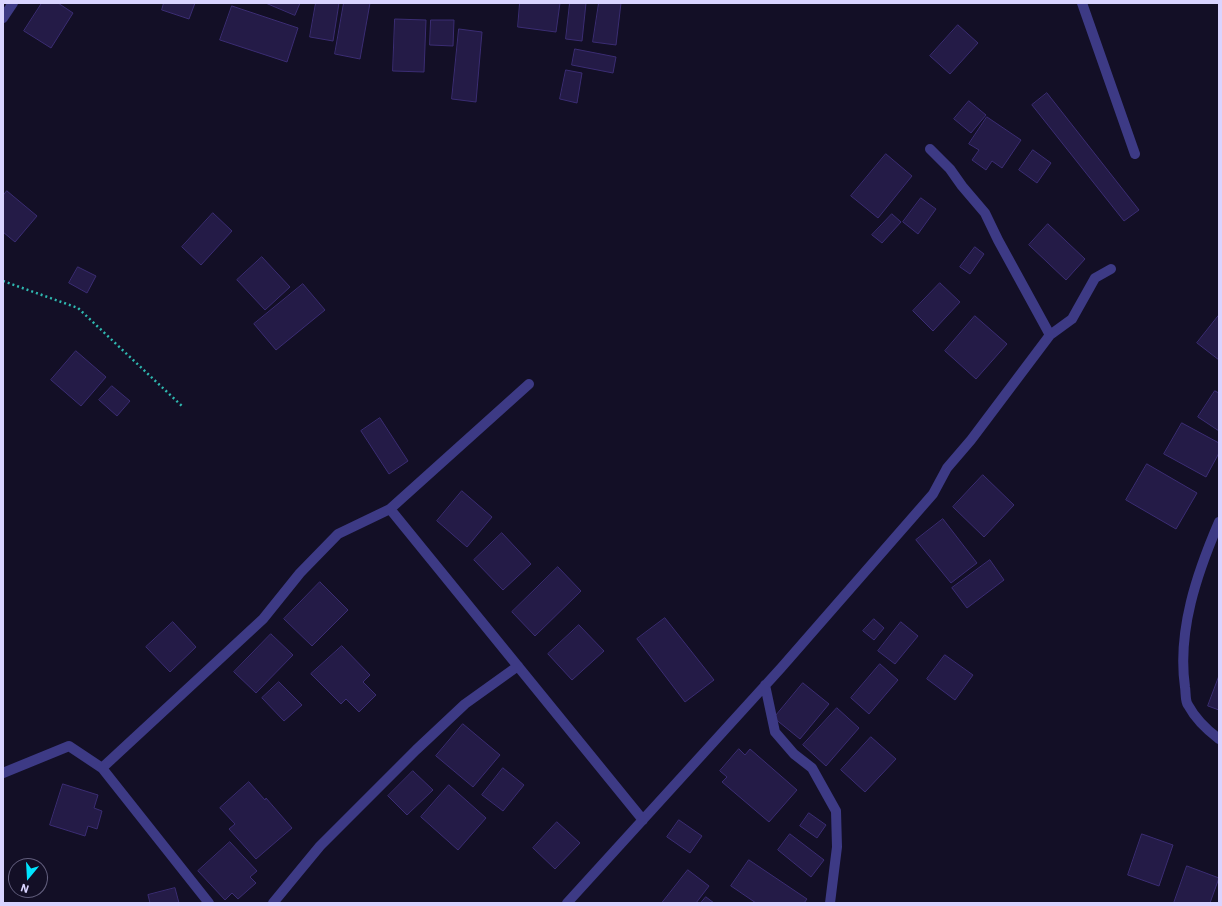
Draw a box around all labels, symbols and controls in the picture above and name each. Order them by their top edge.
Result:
north arrow [8,858,48,898]
text: N [19,881,31,896]

